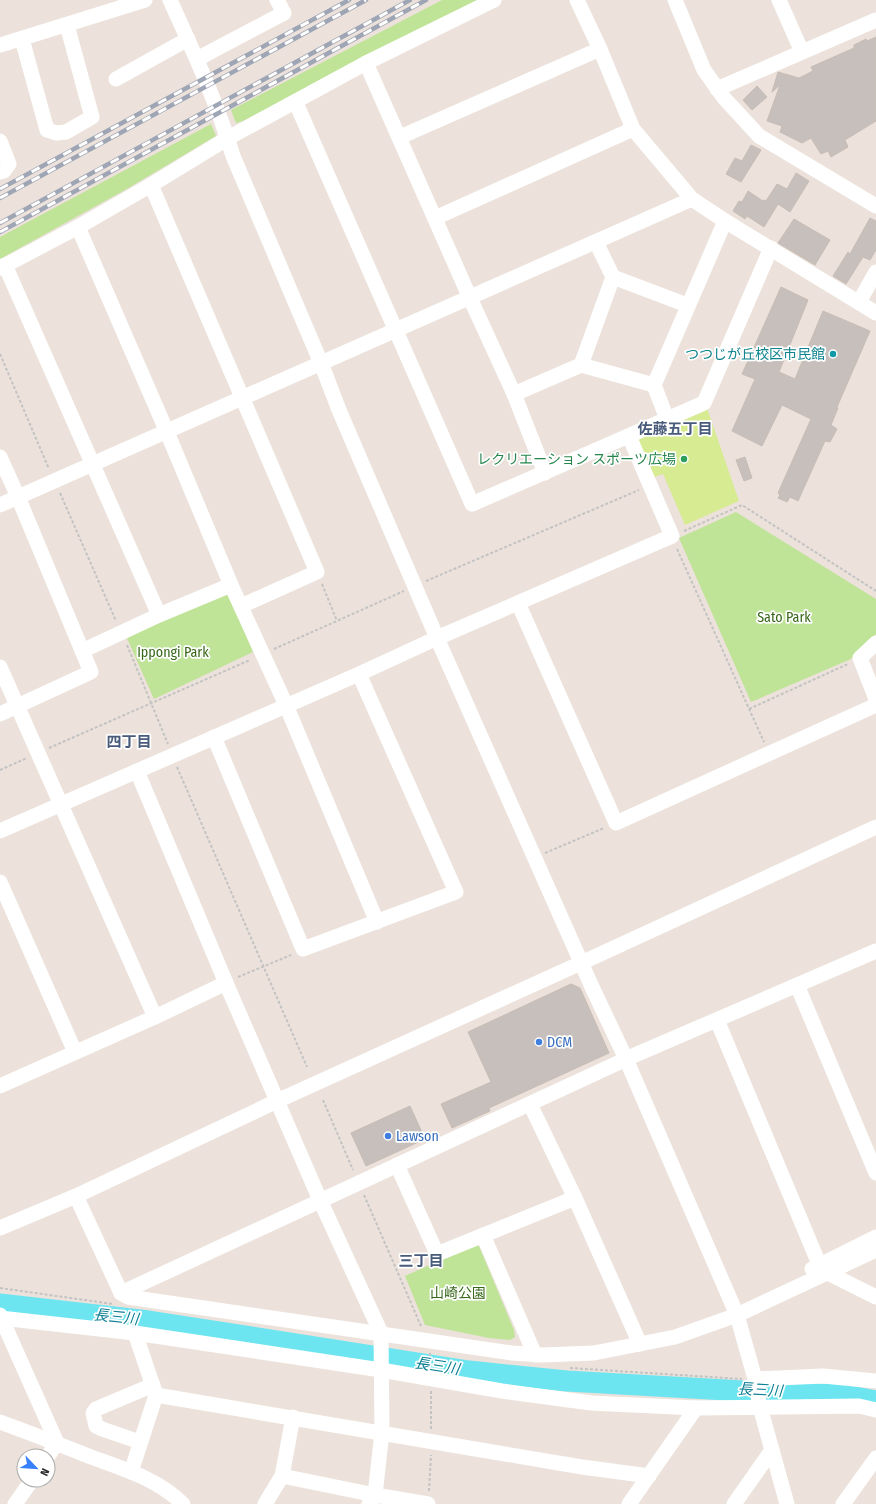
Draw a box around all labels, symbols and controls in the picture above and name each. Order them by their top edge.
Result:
place label: つつじが丘校区市民館 [685,346,825,363]
marker: つつじが丘校区市民館 [828,349,838,359]
district label: 佐藤五丁目 [637,420,713,438]
place label: レクリエーション スポーツ広場 [477,451,676,468]
marker: レクリエーション スポーツ広場 [679,454,689,464]
park label: Sato Park [757,609,811,626]
park label: Ippongi Park [137,644,209,661]
district label: 四丁目 [106,733,152,751]
place label: DCM [547,1034,572,1051]
marker: DCM [534,1037,544,1047]
place label: Lawson [396,1128,439,1145]
marker: Lawson [383,1131,393,1141]
district label: 三丁目 [398,1252,444,1270]
park label: 山崎公園 [430,1285,486,1302]
water label: 長三川 [93,1306,141,1329]
water label: 長三川 [413,1354,463,1379]
water label: 長三川 [737,1380,785,1400]
north arrow [16,1448,56,1488]
text: N [37,1466,52,1478]

